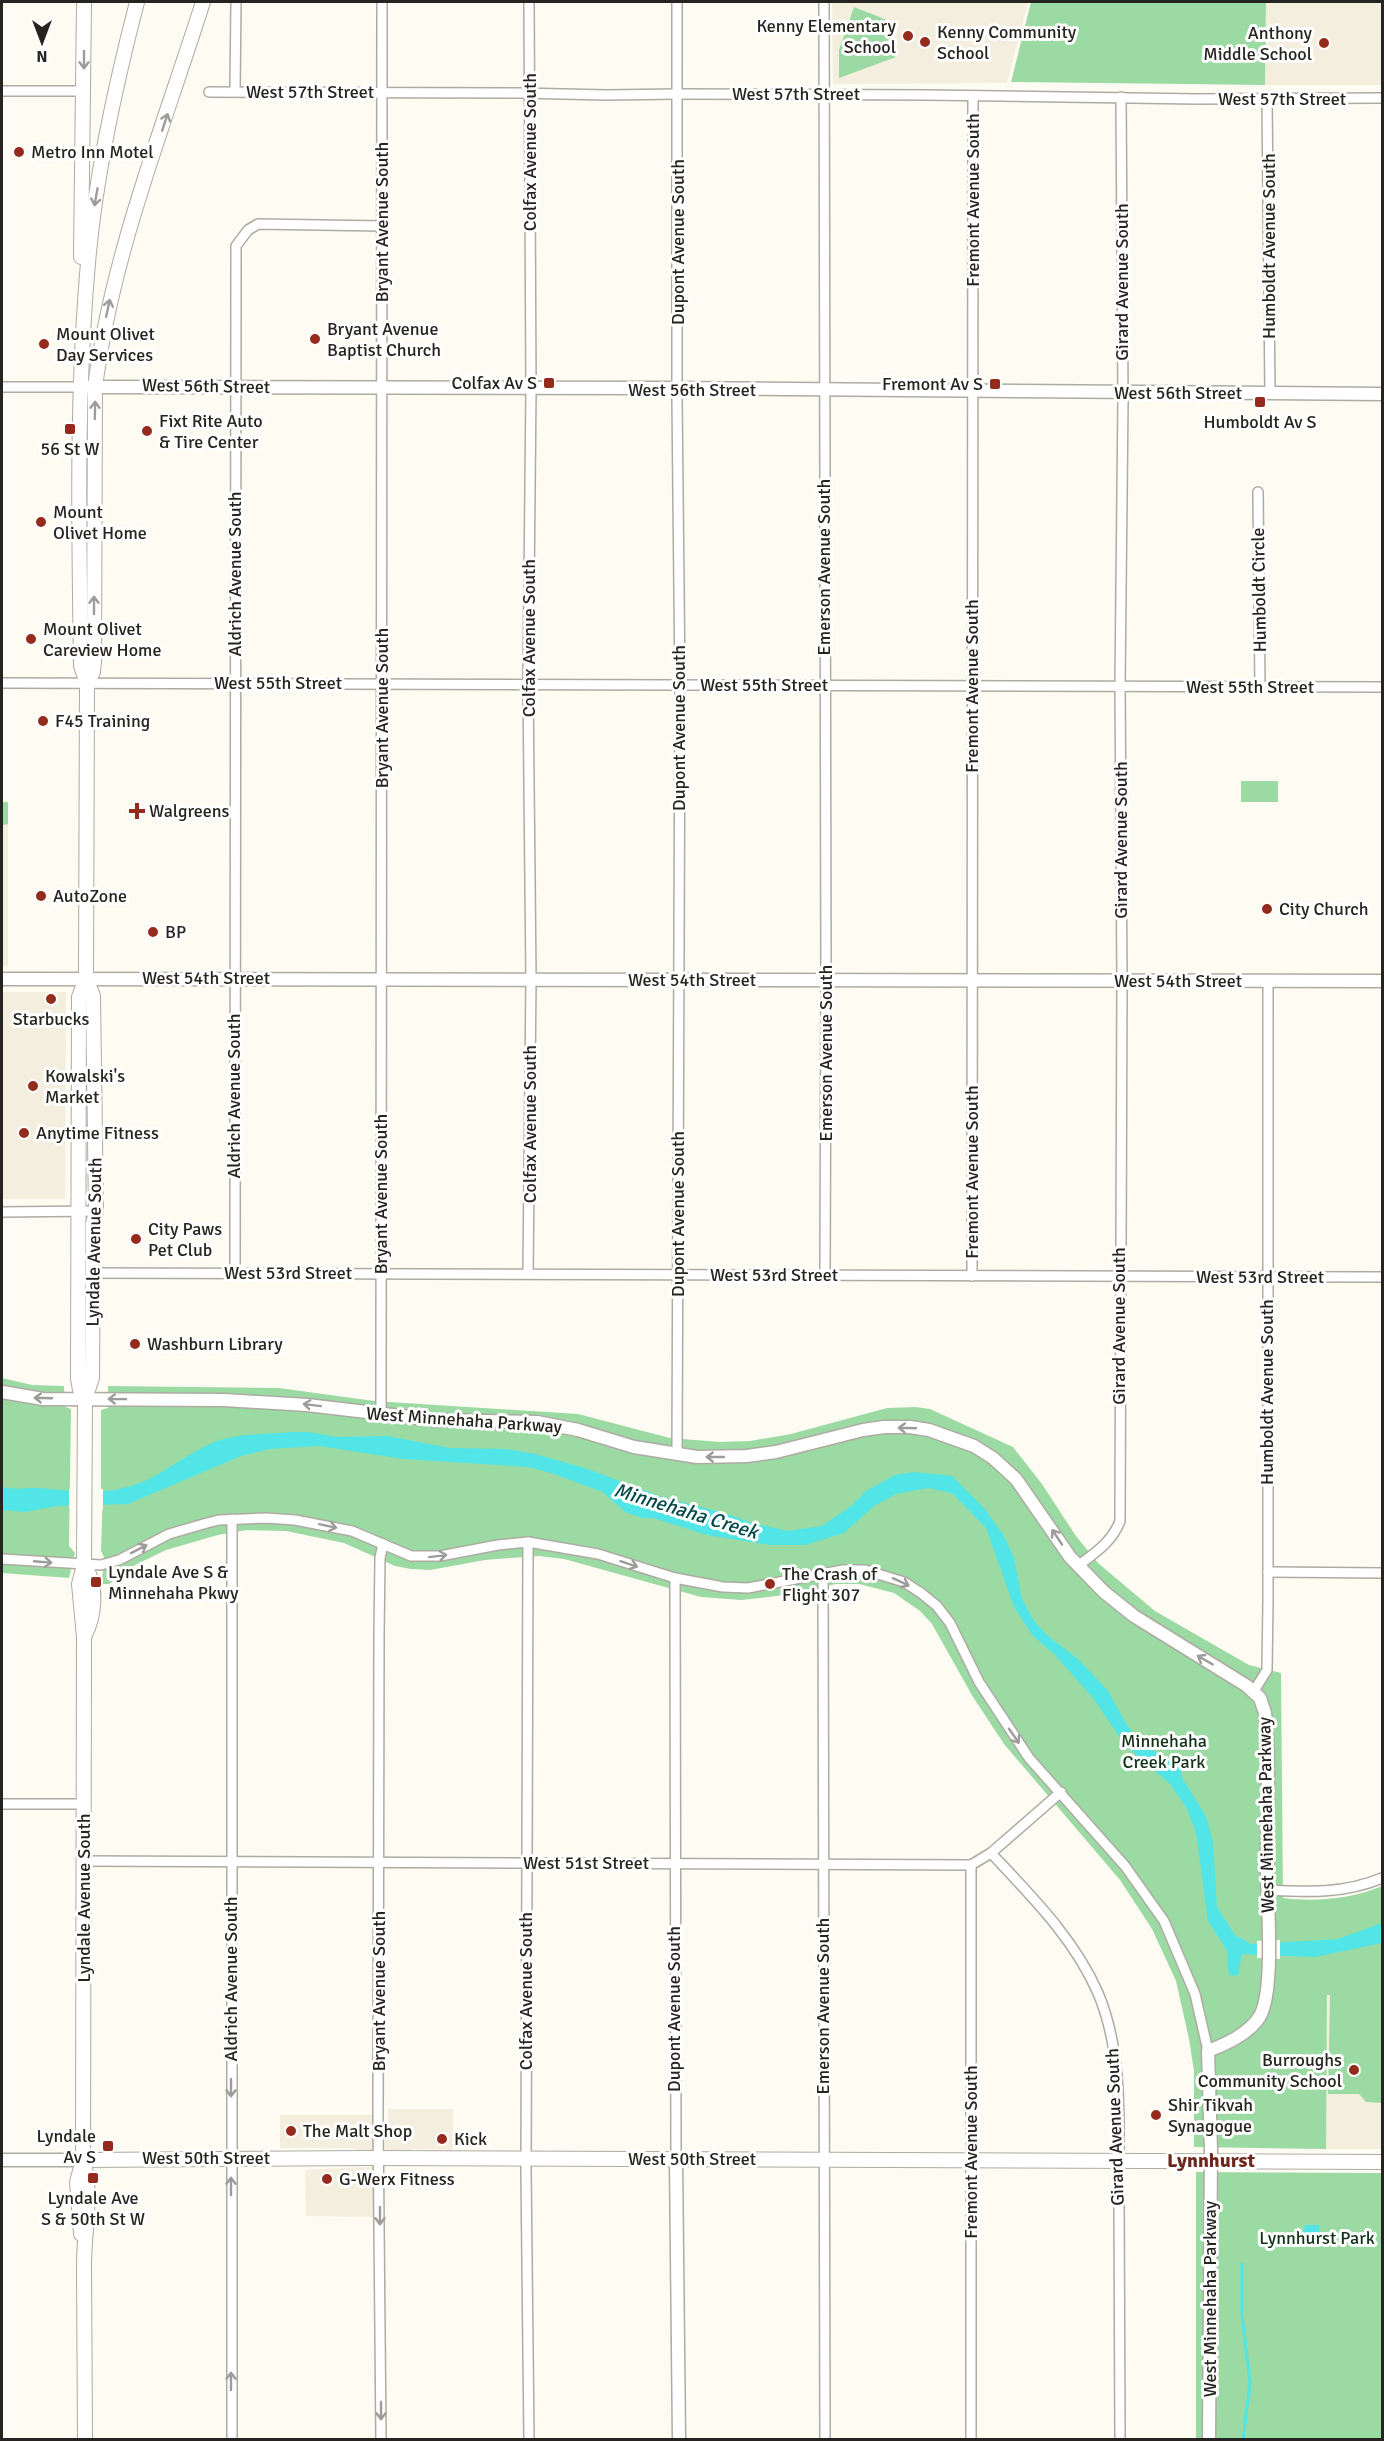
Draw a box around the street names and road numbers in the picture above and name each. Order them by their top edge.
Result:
street label: Colfax Avenue South [519,73,541,231]
street label: West 57th Street [246,81,374,103]
street label: West 57th Street [732,83,860,105]
street label: West 57th Street [1218,88,1346,110]
street label: Fremont Avenue South [962,113,984,287]
street label: Bryant Avenue South [371,142,393,302]
street label: Humboldt Avenue South [1258,153,1280,339]
street label: Dupont Avenue South [667,159,689,325]
street label: Girard Avenue South [1111,203,1133,361]
street label: West 56th Street [142,374,270,398]
street label: West 56th Street [628,379,756,401]
street label: West 56th Street [1114,382,1242,404]
street label: Emerson Avenue South [813,479,835,655]
street label: Aldrich Avenue South [224,491,246,657]
street label: Humboldt Circle [1247,527,1271,653]
street label: Colfax Avenue South [518,559,540,717]
street label: Fremont Avenue South [961,599,983,773]
street label: Bryant Avenue South [371,628,393,788]
street label: Dupont Avenue South [668,645,690,811]
street label: West 55th Street [214,672,342,694]
street label: West 55th Street [700,674,828,696]
street label: West 55th Street [1186,676,1314,698]
street label: Girard Avenue South [1110,761,1132,919]
street label: Emerson Avenue South [815,965,837,1141]
street label: West 54th Street [142,967,270,989]
street label: West 54th Street [628,969,756,991]
street label: West 54th Street [1114,970,1242,992]
street label: Aldrich Avenue South [223,1013,245,1179]
street label: Colfax Avenue South [519,1045,541,1203]
street label: Fremont Avenue South [961,1085,983,1259]
street label: Bryant Avenue South [370,1114,392,1274]
street label: Dupont Avenue South [667,1131,689,1297]
street label: Lyndale Avenue South [82,1157,106,1327]
street label: Girard Avenue South [1108,1247,1130,1405]
street label: West 53rd Street [224,1262,352,1284]
street label: West 53rd Street [710,1264,838,1286]
street label: West 53rd Street [1196,1266,1324,1288]
street label: Humboldt Avenue South [1256,1299,1278,1485]
street label: West Minnehaha Parkway [365,1402,563,1438]
street label: West Minnehaha Parkway [1253,1716,1279,1913]
street label: Lyndale Avenue South [73,1813,95,1983]
street label: West 51st Street [523,1852,649,1874]
street label: Aldrich Avenue South [220,1896,242,2062]
street label: Bryant Avenue South [368,1911,390,2071]
street label: Colfax Avenue South [515,1912,537,2070]
street label: Emerson Avenue South [812,1918,834,2094]
street label: Dupont Avenue South [663,1926,685,2092]
street label: Girard Avenue South [1101,2048,1129,2206]
street label: Fremont Avenue South [960,2065,982,2239]
street label: West 50th Street [142,2147,270,2169]
street label: West 50th Street [628,2148,756,2170]
street label: West Minnehaha Parkway [1199,2200,1221,2397]

